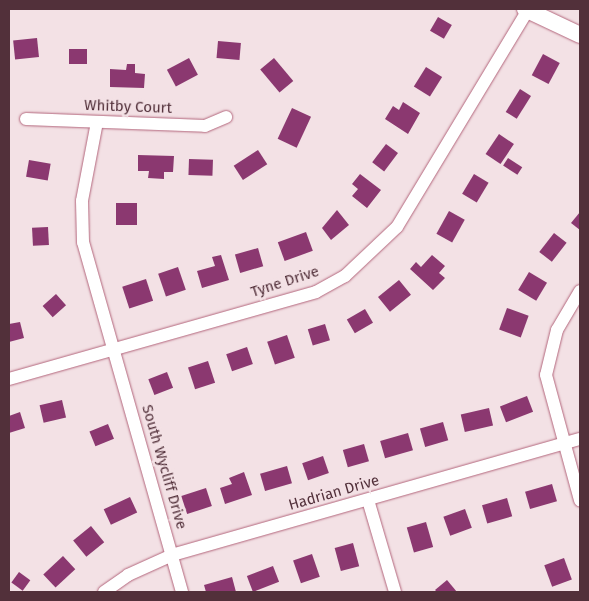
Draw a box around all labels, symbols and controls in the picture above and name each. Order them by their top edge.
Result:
street label: Whitby Court [84,96,172,118]
street label: Tyne Drive [249,263,321,301]
street label: South Wycliff Drive [138,403,190,531]
street label: Hadrian Drive [287,471,381,515]

